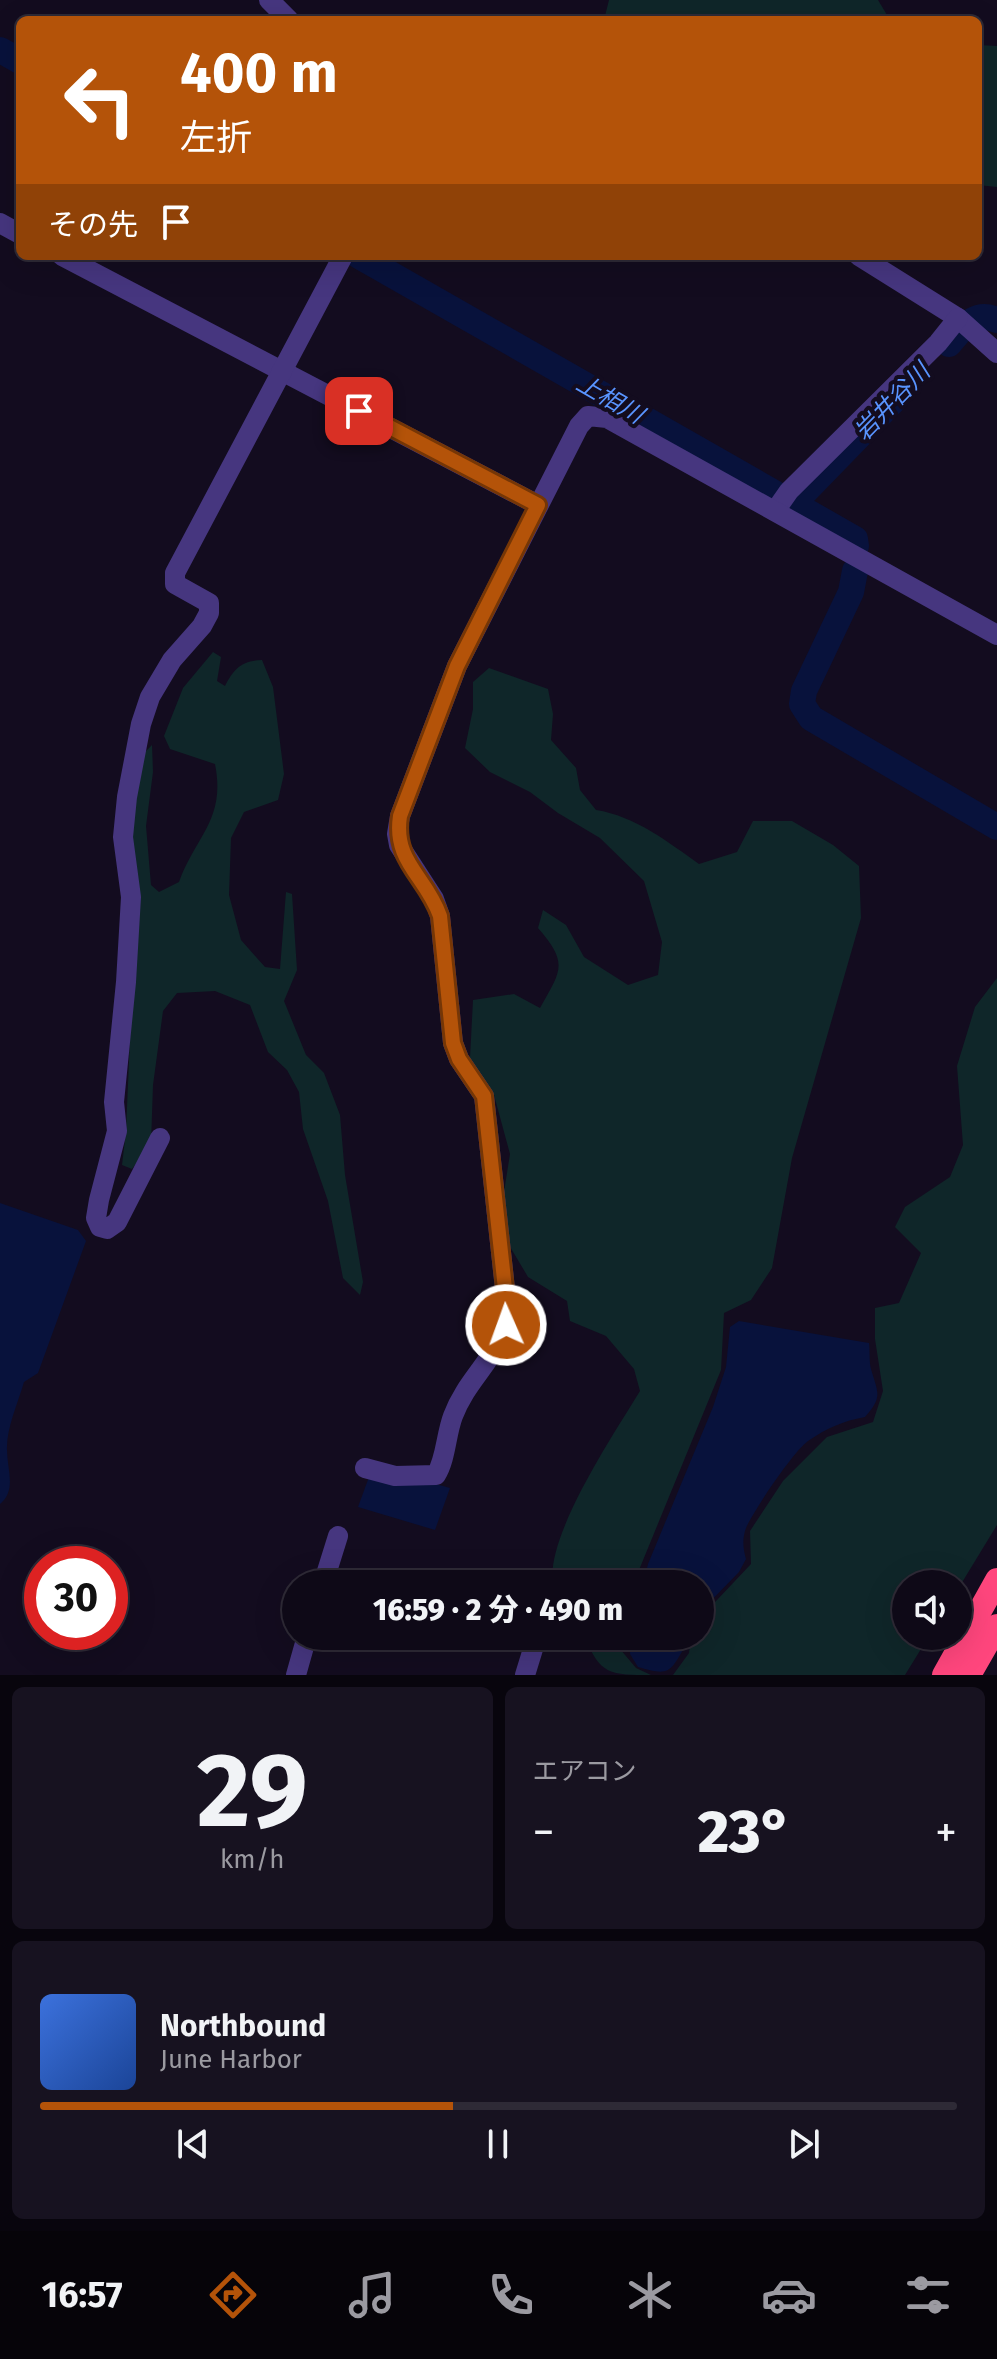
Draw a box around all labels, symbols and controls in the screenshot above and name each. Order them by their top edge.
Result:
text: 400 m [180,40,338,107]
icon: left [48,48,152,152]
text: 左折 [180,116,252,160]
icon: arrive [154,200,198,244]
text: その先 [48,207,138,243]
water label: 岩井谷川 [849,356,937,446]
water label: 上相川 [572,369,651,431]
pin [325,377,393,445]
icon: arrive [337,389,381,433]
position arrow [464,1283,548,1367]
speed limit sign: 30 [24,1546,128,1650]
map controls [892,1570,972,1650]
button: sound [892,1570,972,1650]
text: 16:59 · 2 分 · 490 m [373,1592,623,1628]
text: 29 [197,1729,308,1854]
text: エアコン [533,1756,637,1787]
text: 23° [698,1796,792,1868]
text: − [533,1806,555,1859]
text: + [935,1806,957,1859]
text: km/h [220,1844,284,1875]
text: Northbound [160,2008,326,2044]
text: June Harbor [160,2044,302,2075]
icon: previous [171,2122,215,2166]
icon: pause [476,2122,520,2166]
icon: next [782,2122,826,2166]
icon: directions [205,2267,261,2323]
icon: music [344,2267,400,2323]
icon: phone [483,2267,539,2323]
icon: climate [622,2267,678,2323]
icon: car [761,2267,817,2323]
icon: filters [900,2267,956,2323]
text: 16:57 [41,2273,123,2317]

